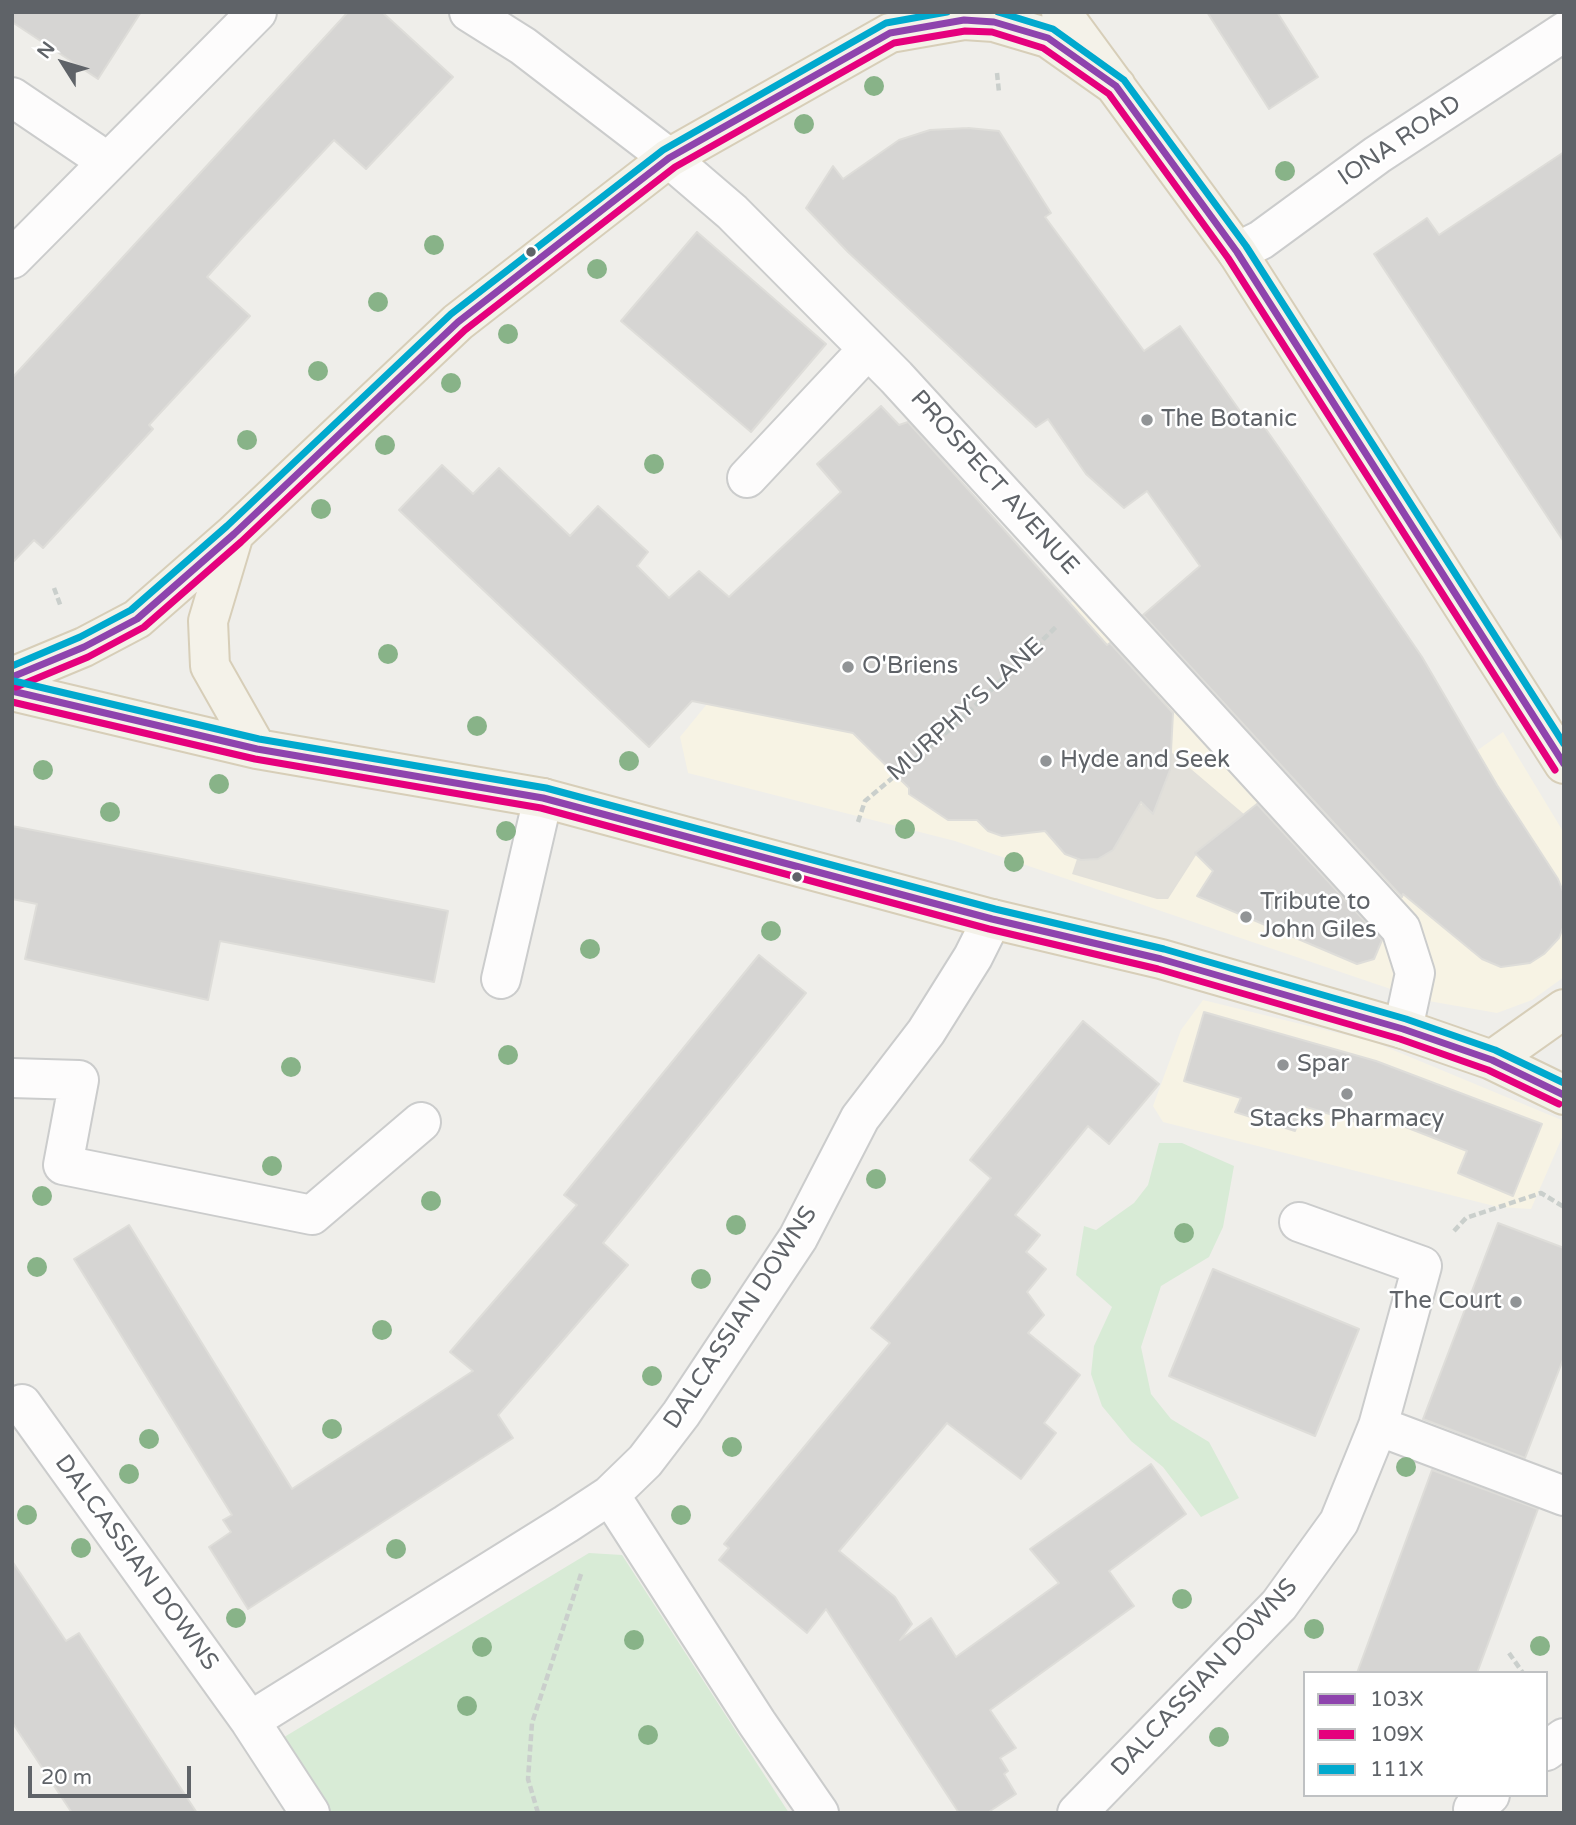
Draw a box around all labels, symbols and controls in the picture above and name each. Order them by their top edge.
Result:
north arrow [28,28,98,98]
text: N [33,38,60,63]
street label: IONA ROAD [1333,89,1467,193]
unlabelled marker [524,245,538,259]
street label: PROSPECT AVENUE [904,385,1084,581]
place label: The Botanic [1161,406,1297,434]
marker: The Botanic [1139,412,1155,428]
street label: MURPHY'S LANE [882,632,1050,788]
place label: O'Briens [862,653,958,681]
marker: O'Briens [840,659,856,675]
place label: Hyde and Seek [1060,747,1230,775]
marker: Hyde and Seek [1038,753,1054,769]
unlabelled marker [790,870,804,884]
place label: Tribute to John Giles [1260,889,1376,945]
marker: Tribute to John Giles [1238,909,1254,925]
place label: Spar [1297,1051,1349,1079]
marker: Spar [1275,1057,1291,1073]
marker: Stacks Pharmacy [1339,1086,1355,1102]
place label: Stacks Pharmacy [1250,1106,1444,1134]
street label: DALCASSIAN DOWNS [658,1201,824,1435]
place label: The Court [1389,1288,1502,1316]
marker: The Court [1508,1294,1524,1310]
street label: DALCASSIAN DOWNS [48,1450,224,1676]
street label: DALCASSIAN DOWNS [1106,1573,1304,1783]
legend [1303,1671,1548,1797]
text: 103X [1370,1687,1424,1712]
text: 109X [1370,1722,1424,1747]
scale bar [32,1752,194,1796]
text: 111X [1370,1757,1424,1782]
text: 20 m [41,1765,92,1790]

